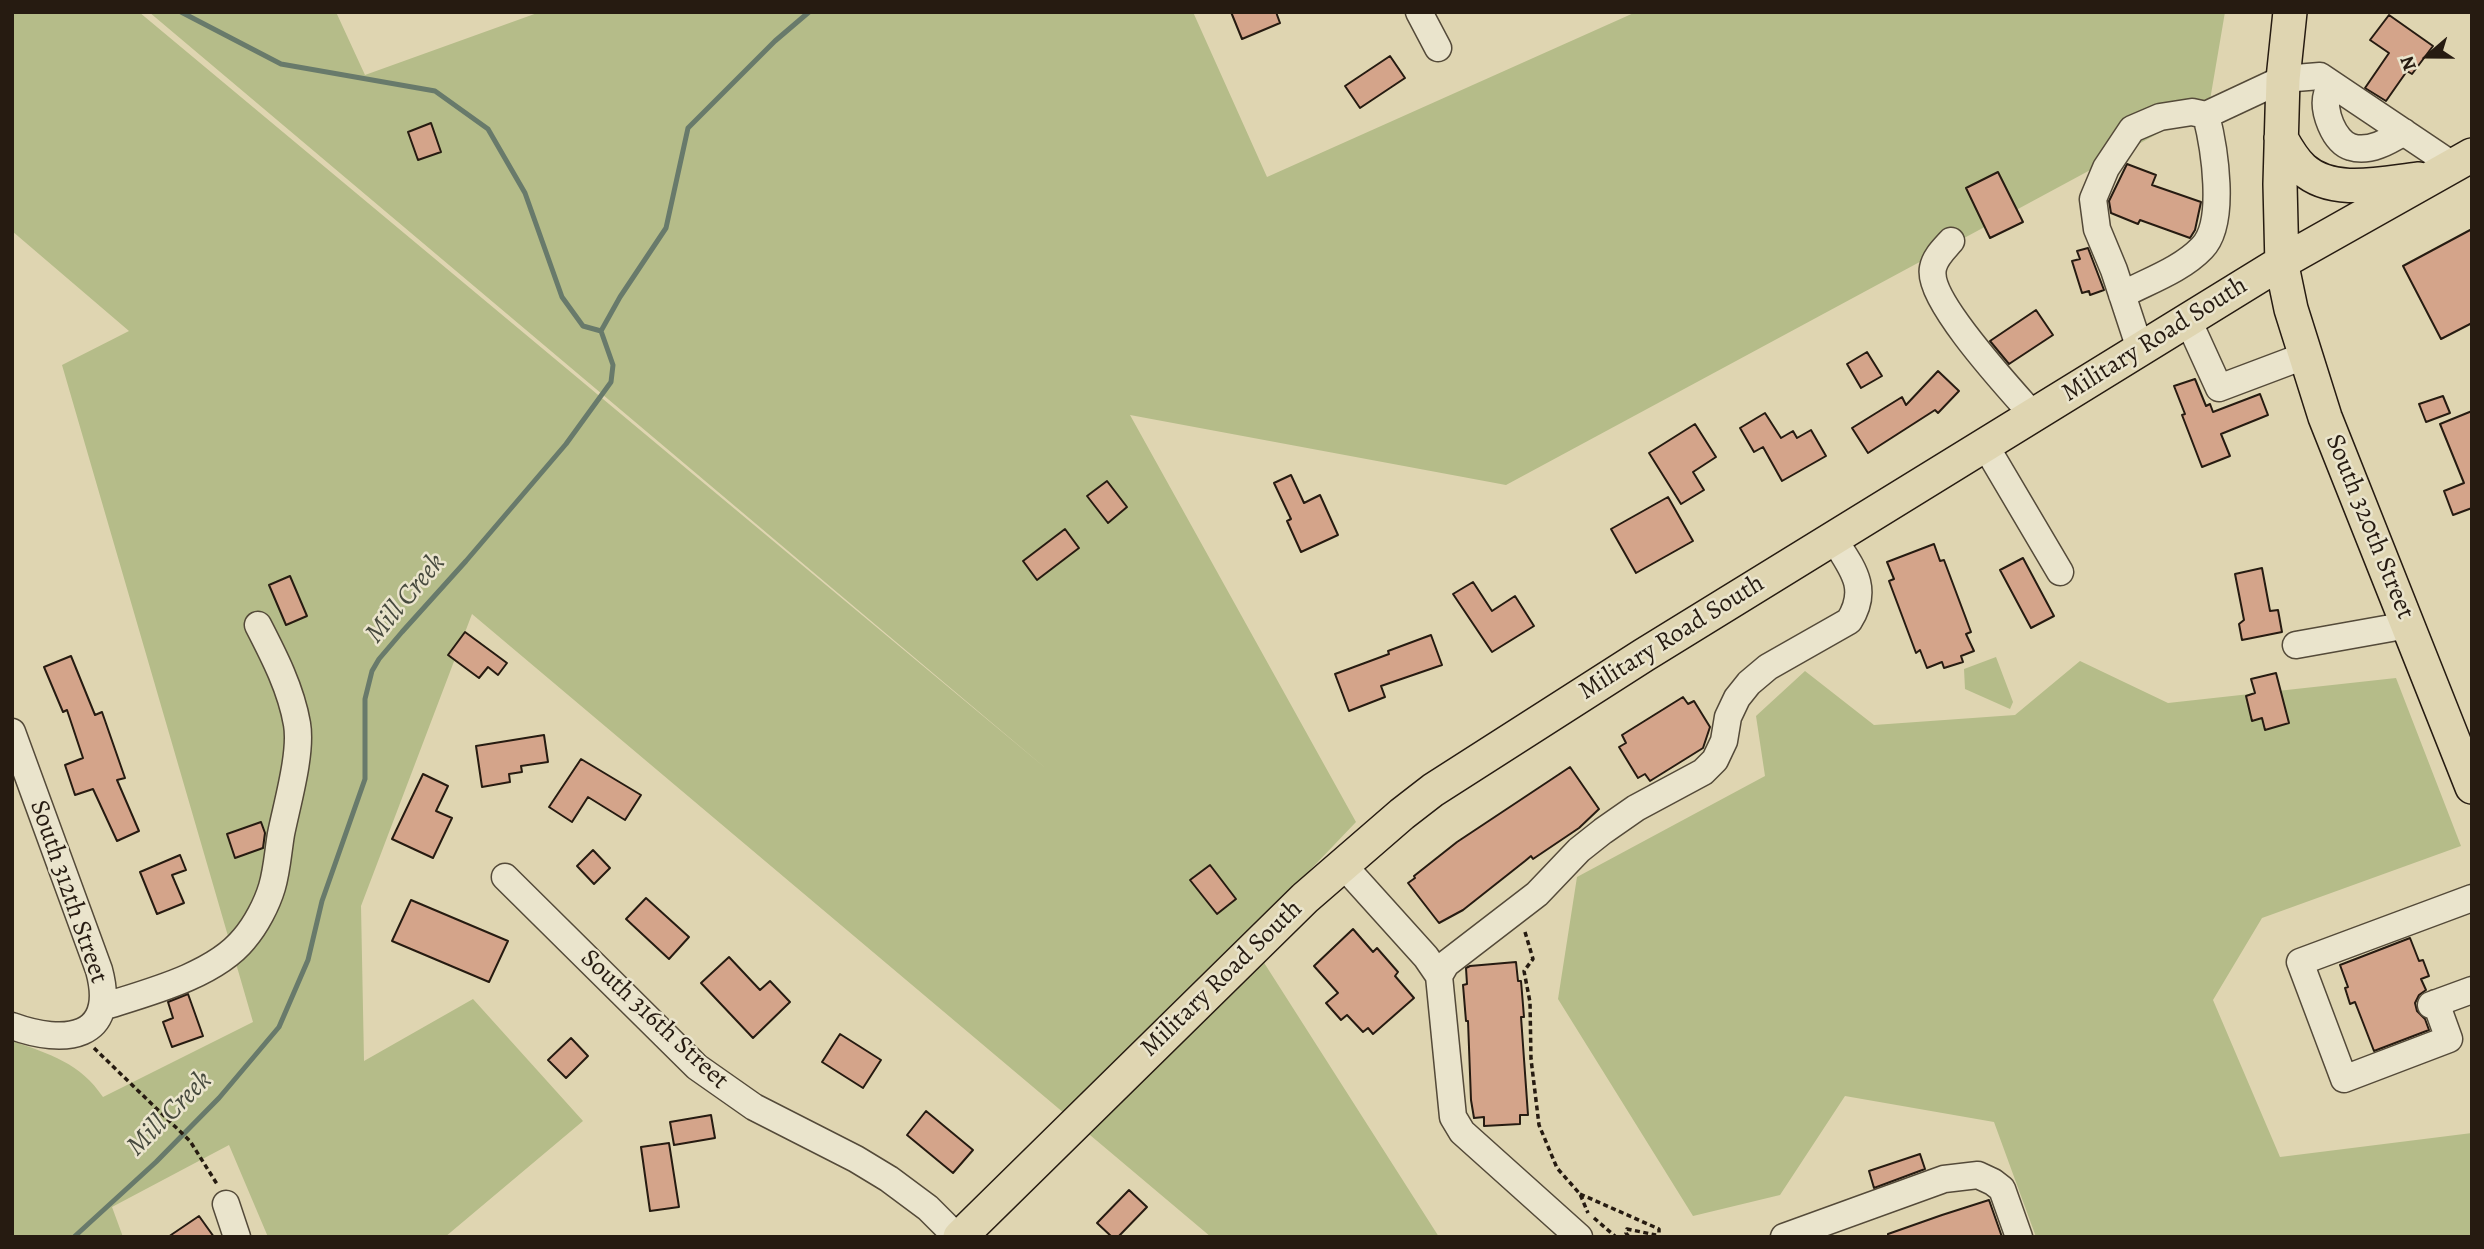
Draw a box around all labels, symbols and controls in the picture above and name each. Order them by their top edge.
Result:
north arrow [2393,21,2463,91]
text: N [2394,52,2423,74]
street label: Military Road South [2057,270,2253,410]
street label: South 320th Street [2318,430,2420,624]
water label: Mill Creek [359,547,453,651]
street label: Military Road South [1574,568,1770,708]
street label: South 312th Street [22,796,114,988]
street label: Military Road South [1135,894,1309,1064]
street label: South 316th Street [573,943,735,1097]
water label: Mill Creek [120,1064,220,1164]

